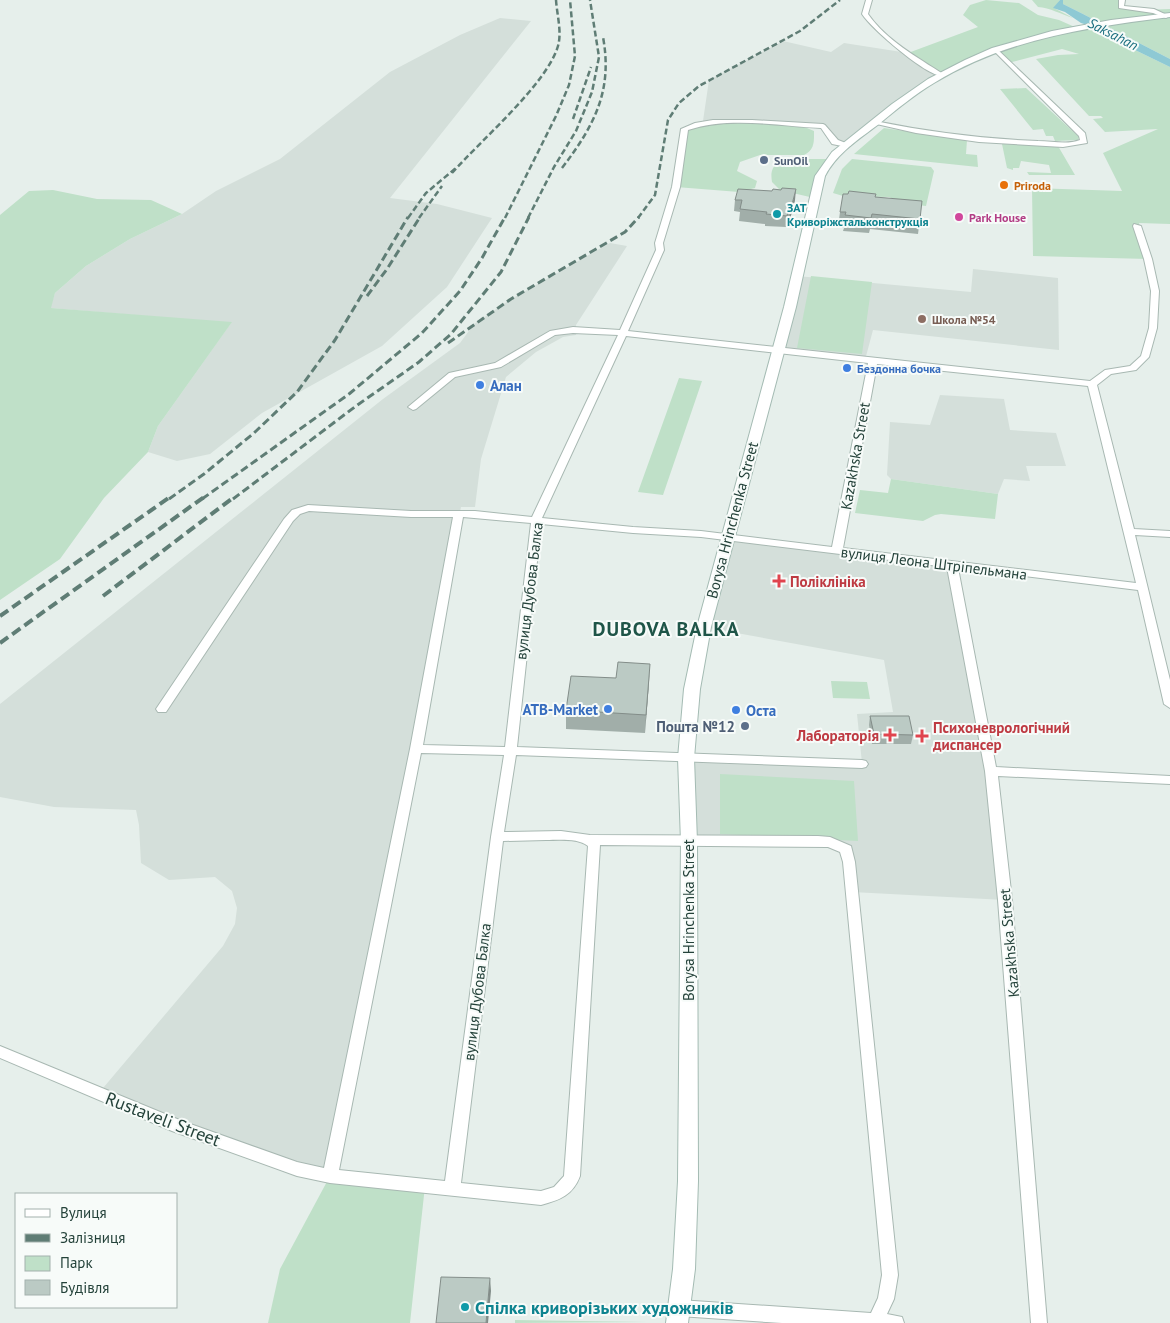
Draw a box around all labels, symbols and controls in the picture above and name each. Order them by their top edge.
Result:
water label: Saksahan [1085,14,1141,54]
place label: SunOil [774,153,809,168]
marker: SunOil [758,154,770,166]
place label: Priroda [1014,178,1051,193]
marker: Priroda [998,179,1010,191]
place label: ЗАТ Криворіжстальконструкція [787,200,929,229]
marker: ЗАТ Криворіжстальконструкція [771,208,783,220]
place label: Park House [969,210,1026,225]
marker: Park House [953,211,965,223]
place label: Школа №54 [932,312,996,327]
marker: Школа №54 [916,313,928,325]
place label: Бездонна бочка [857,361,941,376]
marker: Бездонна бочка [841,362,853,374]
place label: Алан [490,376,522,395]
marker: Алан [474,379,486,391]
street label: Kazakhska Street [836,401,874,511]
street label: Borysa Hrinchenka Street [702,439,762,601]
street label: вулиця Дубова Балка [511,521,547,661]
street label: вулиця Леона Штріпельмана [840,542,1028,584]
place label: Поліклініка [790,572,866,591]
marker: Поліклініка [772,574,786,588]
district label: DUBOVA BALKA [592,616,740,642]
place label: ATB-Market [523,700,599,719]
place label: Оста [746,701,776,720]
marker: ATB-Market [602,703,614,715]
marker: Оста [730,704,742,716]
place label: Пошта №12 [656,717,735,736]
place label: Психоневрологічний диспансер [932,718,1070,754]
marker: Пошта №12 [739,720,751,732]
place label: Лабораторія [796,726,879,745]
marker: Лабораторія [883,728,897,742]
marker: Психоневрологічний диспансер [915,729,929,743]
street label: Borysa Hrinchenka Street [679,839,698,1001]
street label: Kazakhska Street [995,888,1023,998]
street label: вулиця Дубова Балка [459,922,495,1062]
street label: Rustaveli Street [102,1087,224,1151]
legend [15,1193,178,1308]
text: Вулиця [60,1203,107,1222]
text: Залізниця [60,1228,125,1247]
text: Парк [60,1253,93,1272]
text: Будівля [60,1278,109,1297]
place label: Спілка криворізьких художників [475,1296,734,1319]
marker: Спілка криворізьких художників [459,1301,471,1313]

